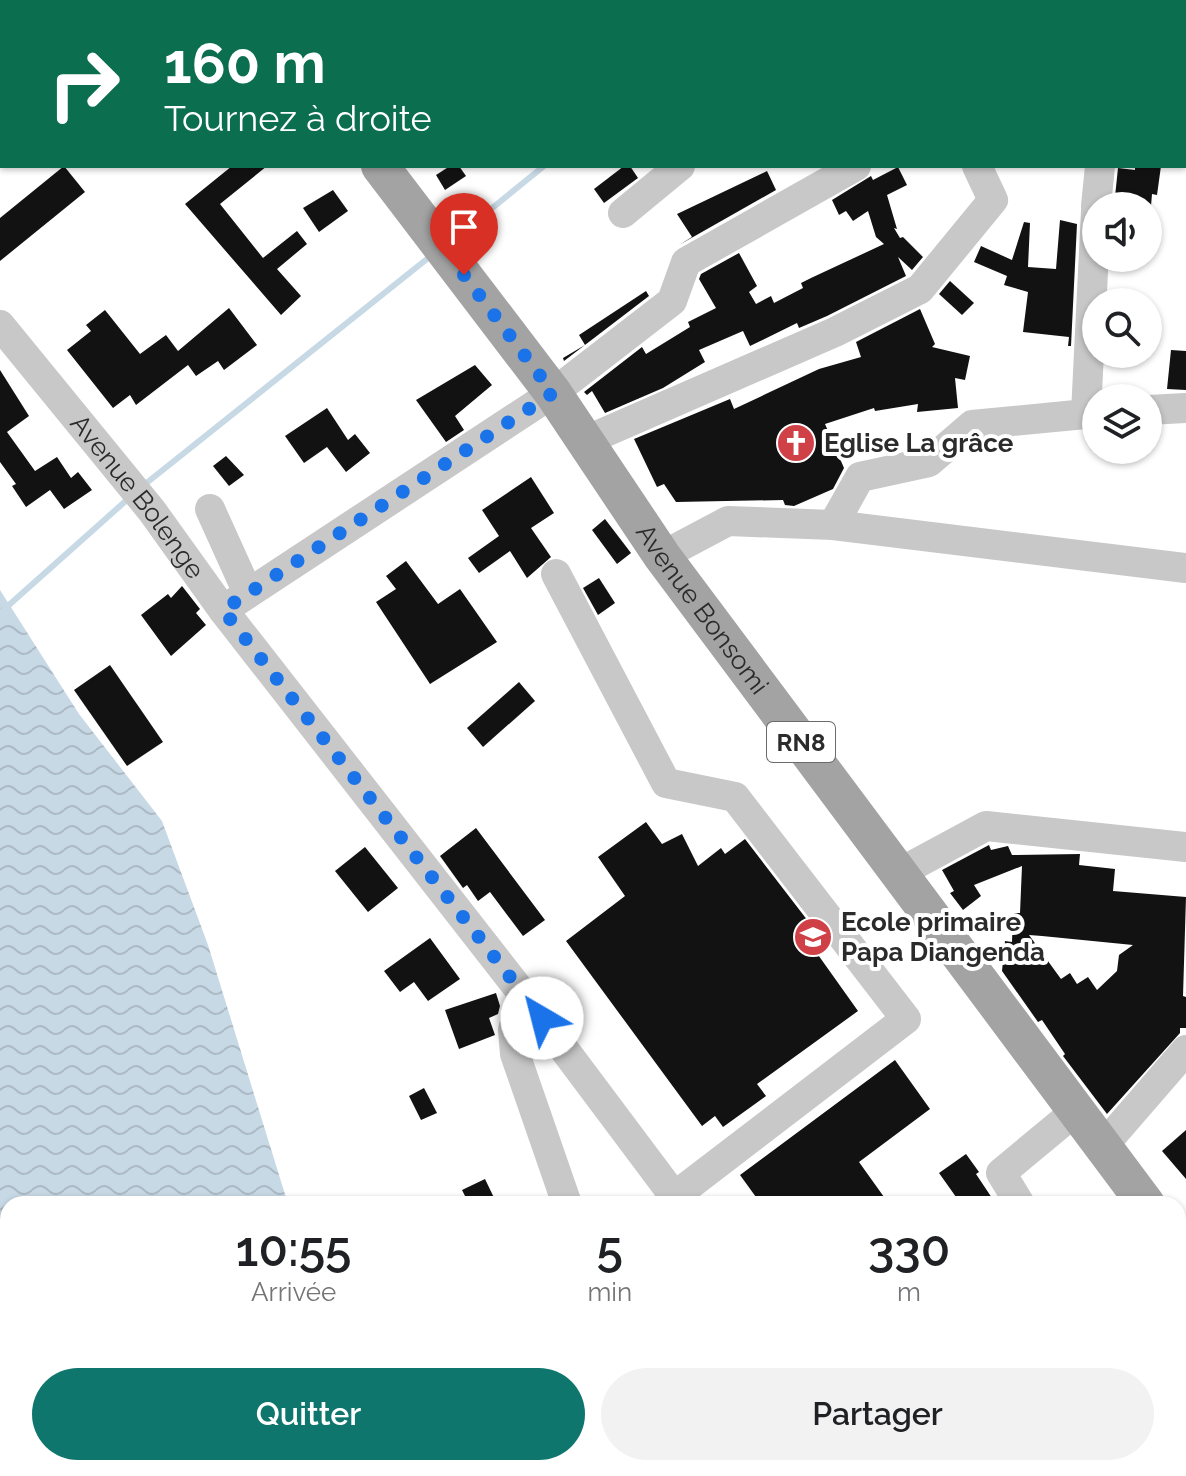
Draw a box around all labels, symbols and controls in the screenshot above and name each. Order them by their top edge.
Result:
text: 160 m [164,30,326,96]
icon: right [32,32,136,136]
text: Tournez à droite [164,97,432,139]
map controls [1082,192,1162,464]
button: sound [1082,192,1162,272]
pin [430,193,498,275]
icon: arrive [442,205,486,249]
button: search [1082,288,1162,368]
button: layers [1082,384,1162,464]
street label: Avenue Bolenge [64,409,211,584]
church icon: Eglise La grâce [775,422,817,464]
place label: Eglise La grâce [824,428,1014,458]
street label: Avenue Bonsomi [630,518,775,700]
road number: RN8 [767,722,835,762]
place label: Ecole primaire Papa Diangenda [841,907,1045,967]
school or university icon: Ecole primaire Papa Diangenda [792,916,834,958]
position arrow [500,976,584,1060]
text: 10:55 [236,1221,352,1277]
text: 5 [597,1221,623,1277]
text: 330 [868,1221,950,1277]
text: Arrivée [251,1277,336,1307]
text: min [587,1277,632,1307]
text: m [897,1277,921,1307]
button: Quitter [32,1368,585,1460]
button: Partager [601,1368,1154,1460]

